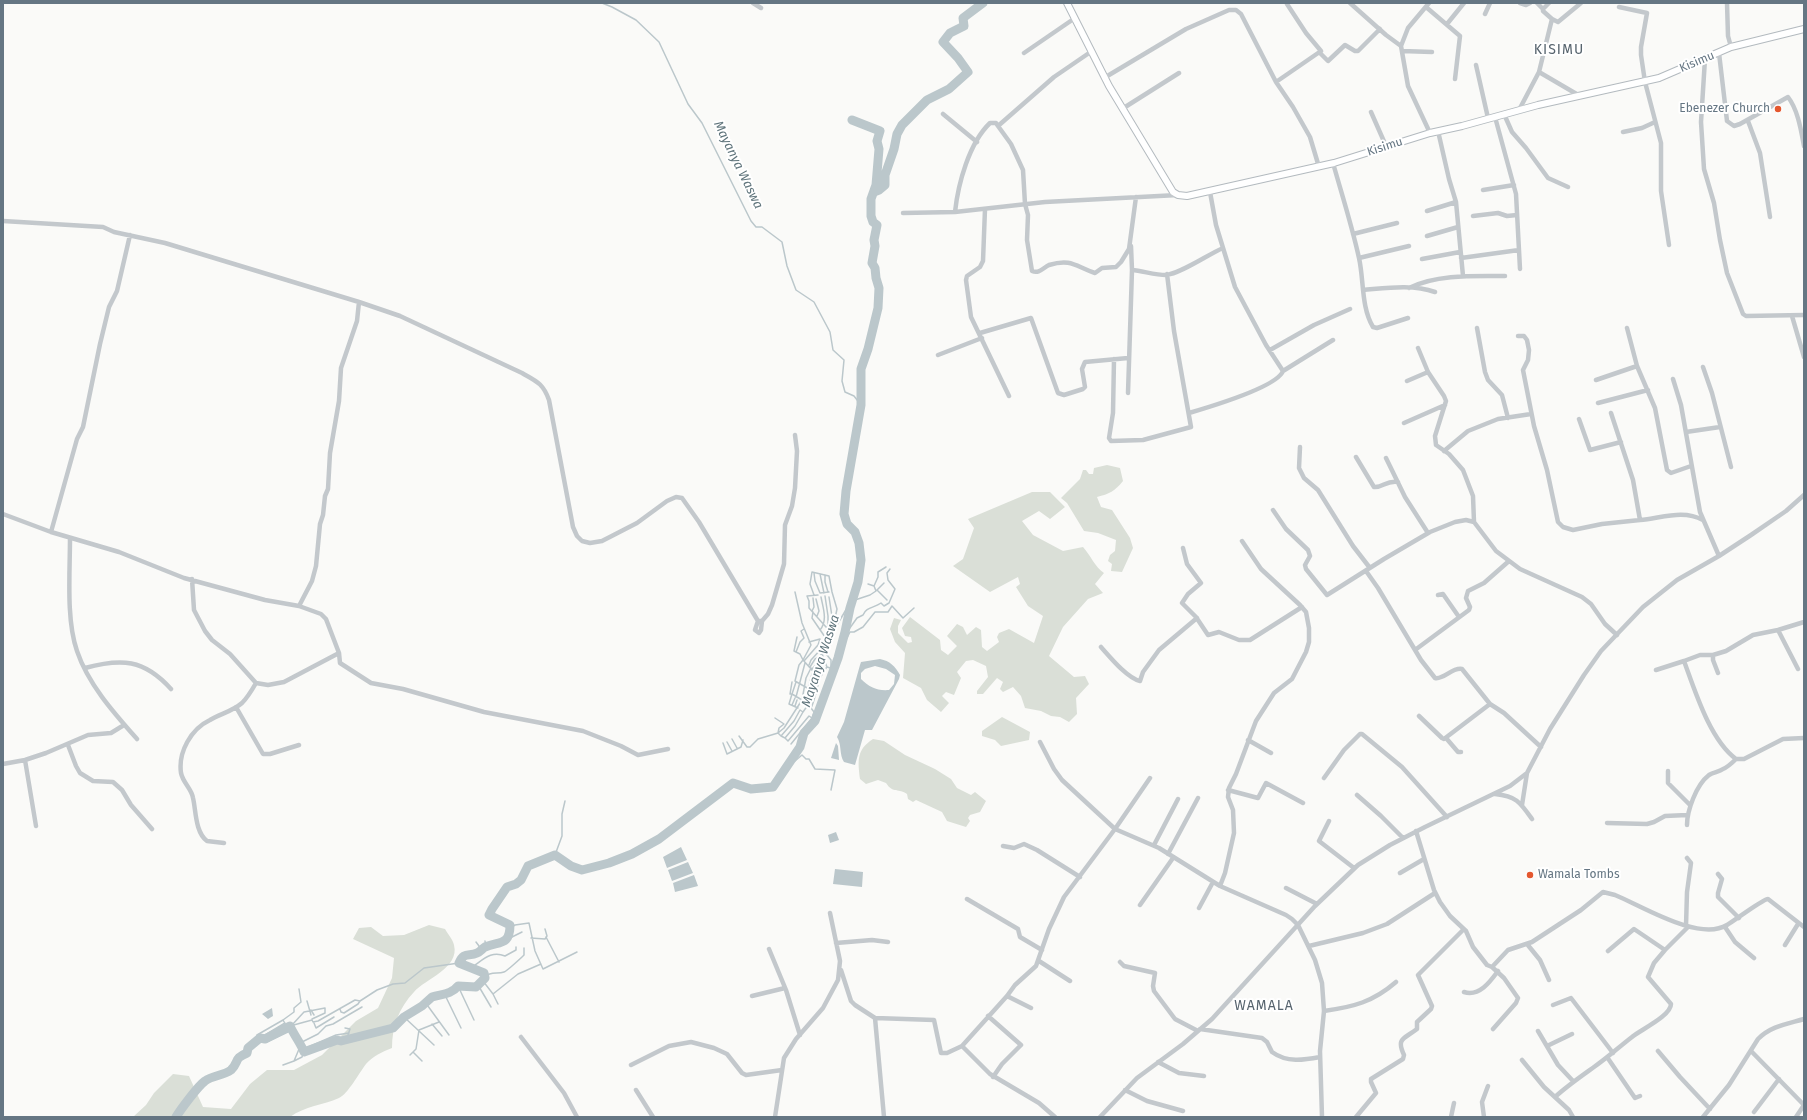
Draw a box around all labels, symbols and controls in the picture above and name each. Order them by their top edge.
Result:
district label: KISIMU [1534,42,1584,58]
street label: Kisimu [1677,48,1717,76]
place label: Ebenezer Church [1679,102,1770,116]
marker: Ebenezer Church [1773,104,1783,114]
water label: Mayanya Waswa [710,118,766,212]
street label: Kisimu [1365,134,1405,160]
water label: Mayanya Waswa [799,613,843,709]
place label: Wamala Tombs [1538,868,1620,882]
marker: Wamala Tombs [1525,870,1535,880]
district label: WAMALA [1234,998,1294,1014]

